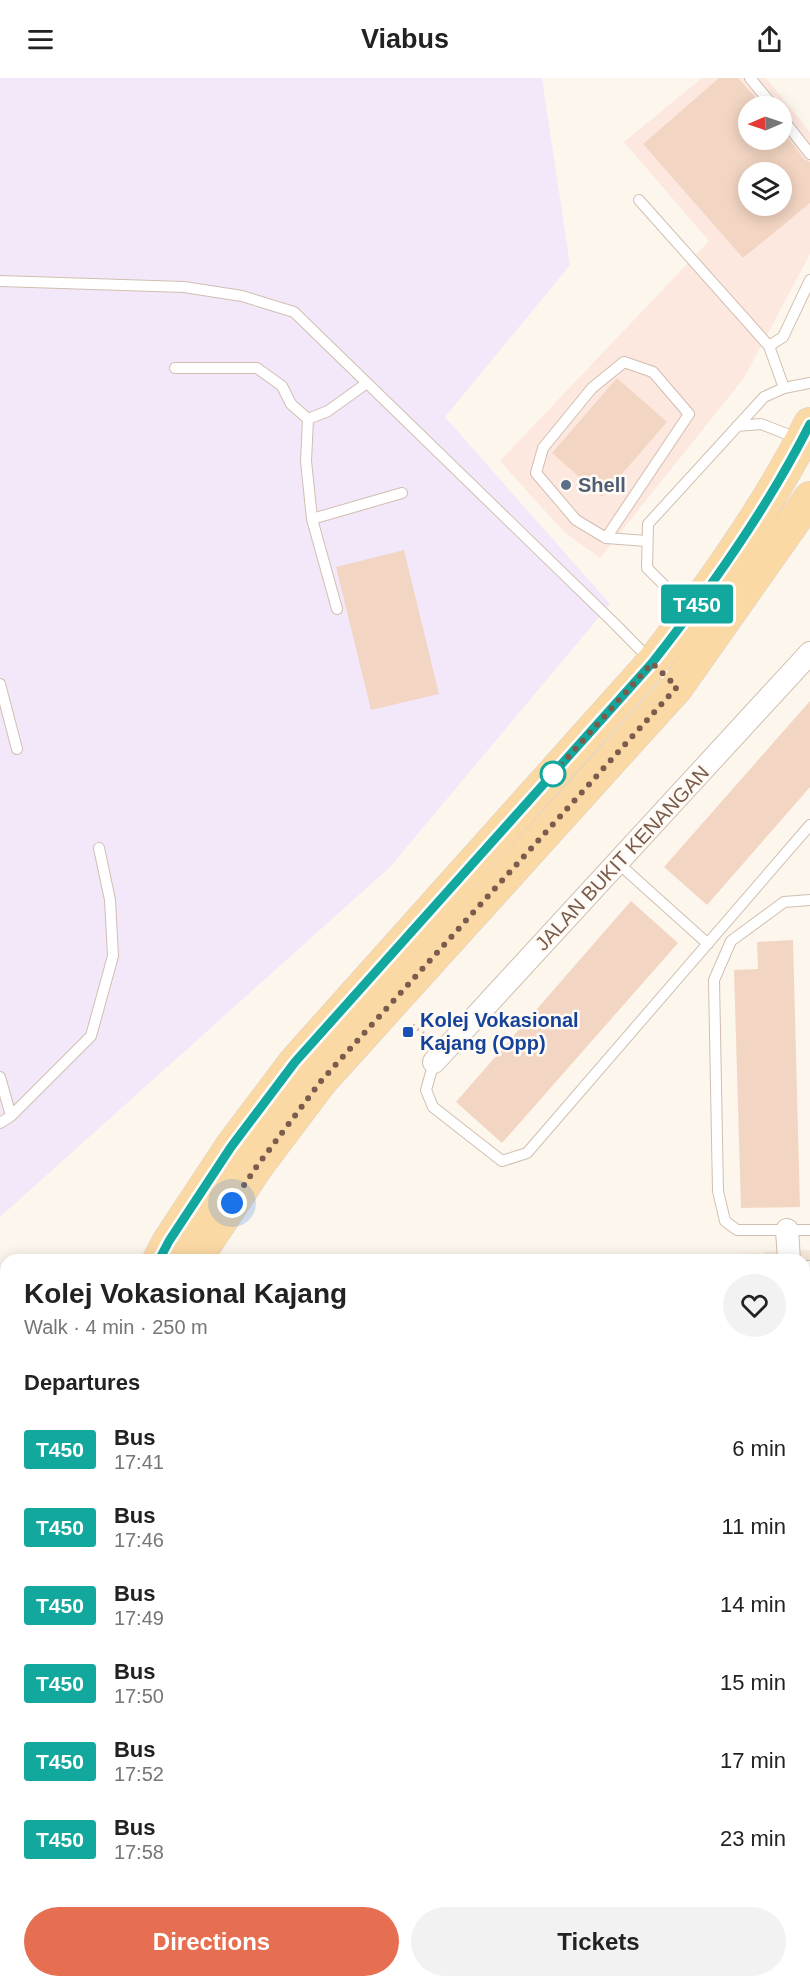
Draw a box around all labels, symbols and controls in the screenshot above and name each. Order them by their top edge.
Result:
icon: menu [24,23,57,56]
icon: share [753,23,786,56]
text: Viabus [361,24,449,54]
north arrow [738,96,792,150]
map controls [738,96,792,216]
button: layers [738,162,792,216]
place label: Shell [578,474,626,496]
marker: Shell [559,478,573,492]
line badge: T450 [655,584,739,624]
text: T450 [673,593,721,616]
street label: JALAN BUKIT KENANGAN [531,761,713,955]
unlabelled marker [540,761,566,787]
place label: Kolej Vokasional Kajang (Opp) [420,1009,579,1054]
marker: Kolej Vokasional Kajang (Opp) [401,1025,415,1039]
your location [217,1188,247,1218]
button: heart [723,1274,786,1337]
text: Kolej Vokasional Kajang [24,1278,347,1309]
text: Walk · 4 min · 250 m [24,1316,208,1338]
text: Departures [24,1370,140,1395]
text: Bus [114,1425,155,1450]
text: 6 min [732,1436,786,1461]
text: T450 [36,1438,84,1461]
text: 17:41 [114,1451,164,1473]
text: Bus [114,1503,155,1528]
text: 11 min [722,1514,786,1539]
text: T450 [36,1516,84,1539]
text: 17:46 [114,1529,164,1551]
text: Bus [114,1581,155,1606]
text: 14 min [720,1592,786,1617]
text: T450 [36,1594,84,1617]
text: 17:49 [114,1607,164,1629]
text: Bus [114,1659,155,1684]
text: 15 min [720,1670,786,1695]
text: T450 [36,1672,84,1695]
text: 17:50 [114,1685,164,1707]
text: Bus [114,1737,155,1762]
text: 17 min [720,1748,786,1773]
text: T450 [36,1750,84,1773]
text: 17:52 [114,1763,164,1785]
text: Bus [114,1815,155,1840]
text: 23 min [720,1826,786,1851]
text: T450 [36,1828,84,1851]
text: 17:58 [114,1841,164,1863]
button: Directions [24,1907,399,1976]
button: Tickets [411,1907,786,1976]

